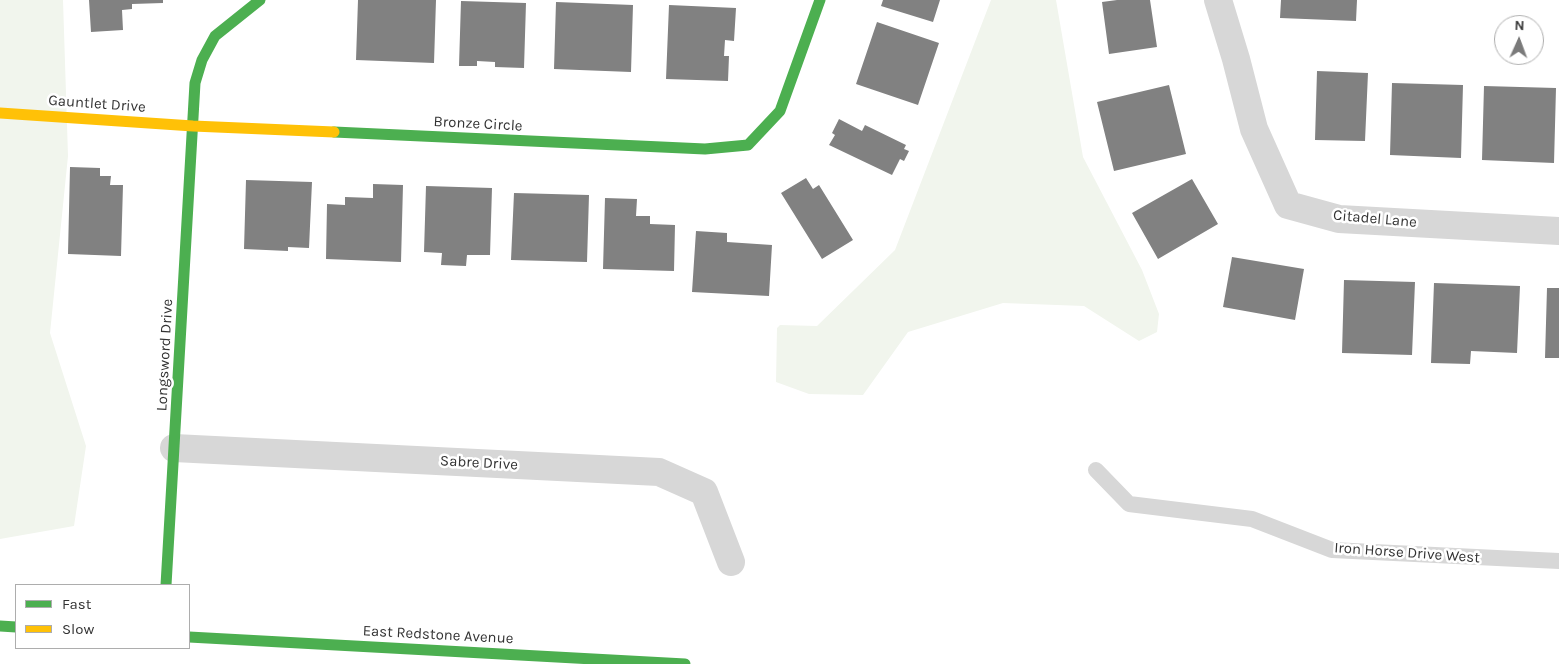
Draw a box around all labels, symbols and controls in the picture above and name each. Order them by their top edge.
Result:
north arrow [1494,15,1544,65]
text: N [1514,17,1525,34]
street label: Gauntlet Drive [48,92,146,116]
street label: Bronze Circle [433,113,523,135]
street label: Citadel Lane [1332,206,1418,232]
street label: Longsword Drive [153,298,177,412]
street label: Sabre Drive [440,452,518,474]
street label: Iron Horse Drive West [1334,539,1480,567]
legend [15,584,190,649]
text: Fast [62,595,91,613]
text: Slow [62,620,94,638]
street label: East Redstone Avenue [362,622,514,648]

